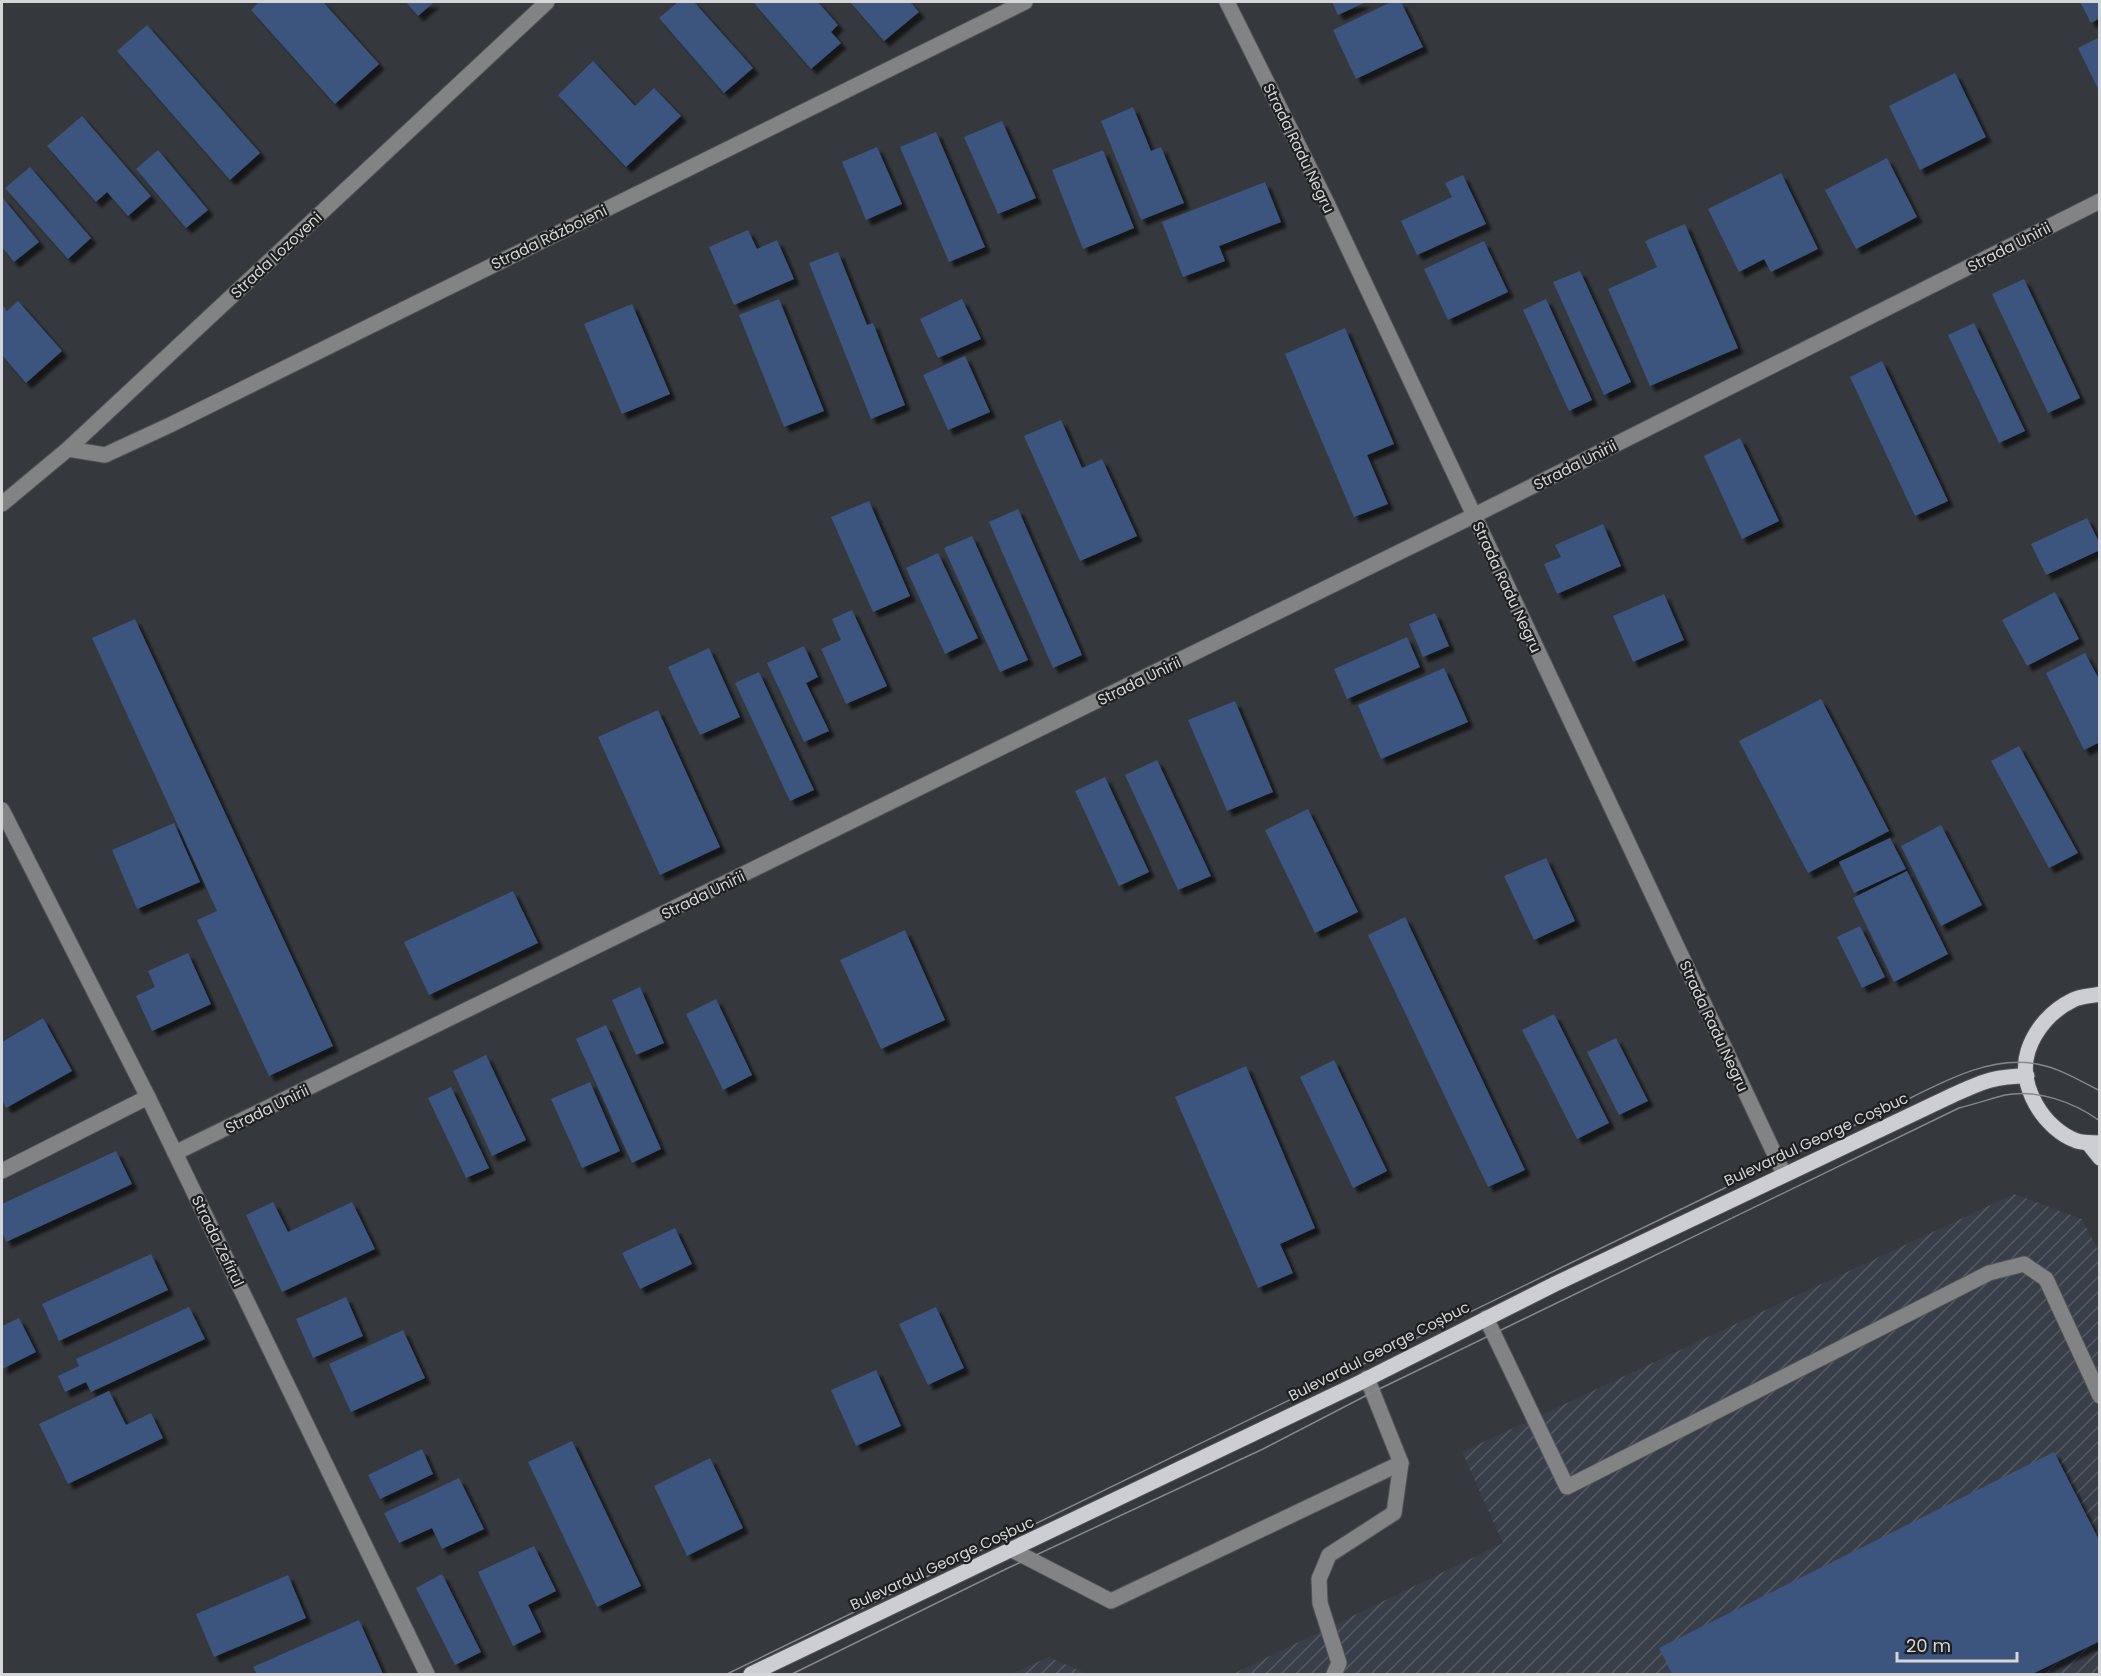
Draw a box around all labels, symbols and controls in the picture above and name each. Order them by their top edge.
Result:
street label: Strada Radu Negru [1258,79,1340,217]
street label: Strada Războieni [488,200,610,274]
street label: Strada Lozoveni [226,207,326,303]
street label: Strada Unirii [1964,217,2054,277]
street label: Strada Unirii [1530,435,1620,495]
street label: Strada Radu Negru [1467,518,1547,656]
street label: Strada Unirii [1094,652,1184,710]
street label: Strada Unirii [658,866,748,924]
street label: Strada Radu Negru [1674,957,1754,1095]
street label: Strada Unirii [222,1080,312,1138]
street label: Bulevardul George Coșbuc [1721,1087,1911,1191]
street label: Strada Zefirul [187,1192,249,1290]
street label: Bulevardul George Coșbuc [1285,1296,1473,1406]
street label: Bulevardul George Coșbuc [847,1511,1037,1615]
scale bar [1897,1625,2017,1663]
text: 20 m [1906,1633,1951,1658]

